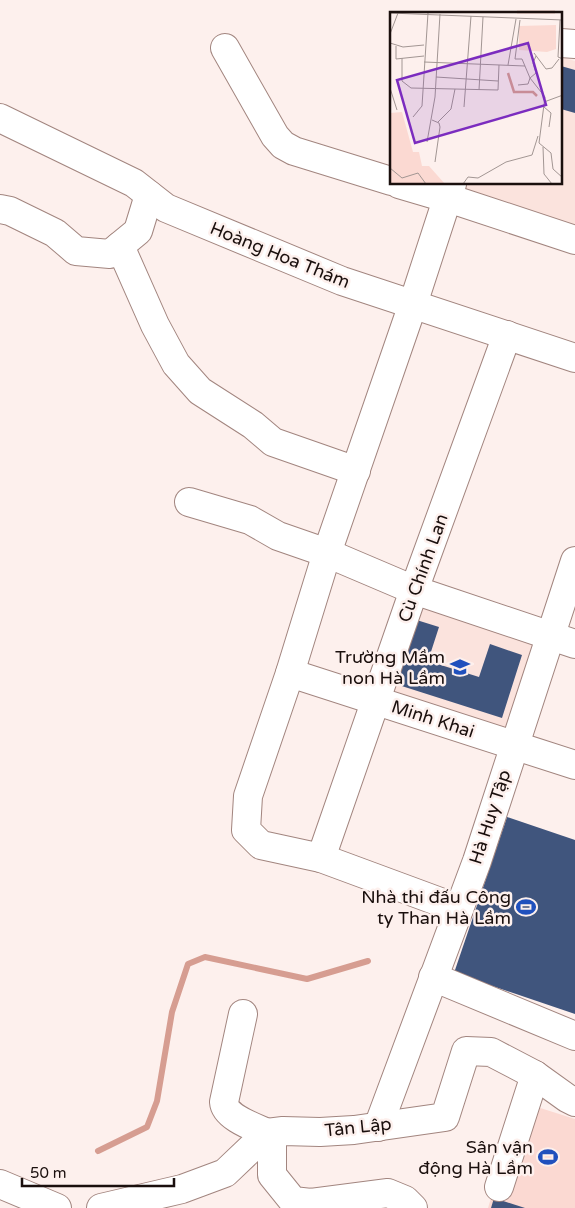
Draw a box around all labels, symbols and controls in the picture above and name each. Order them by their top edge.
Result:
inset map [390,12,562,185]
street label: Hoàng Hoa Thám [207,217,353,293]
street label: Cù Chính Lan [393,511,453,625]
place label: Trường Mầm non Hà Lầm [335,646,445,689]
school or university icon: Trường Mầm non Hà Lầm [449,656,471,678]
street label: Minh Khai [389,695,477,743]
street label: Hà Huy Tập [464,767,516,867]
place label: Nhà thi đấu Công ty Than Hà Lầm [361,886,511,929]
sports icon: Nhà thi đấu Công ty Than Hà Lầm [515,896,537,918]
street label: Tân Lập [323,1113,393,1141]
place label: Sân vận động Hà Lầm [418,1136,533,1179]
sports icon: Sân vận động Hà Lầm [537,1146,559,1168]
scale bar [22,1156,175,1188]
text: 50 m [30,1164,67,1182]

